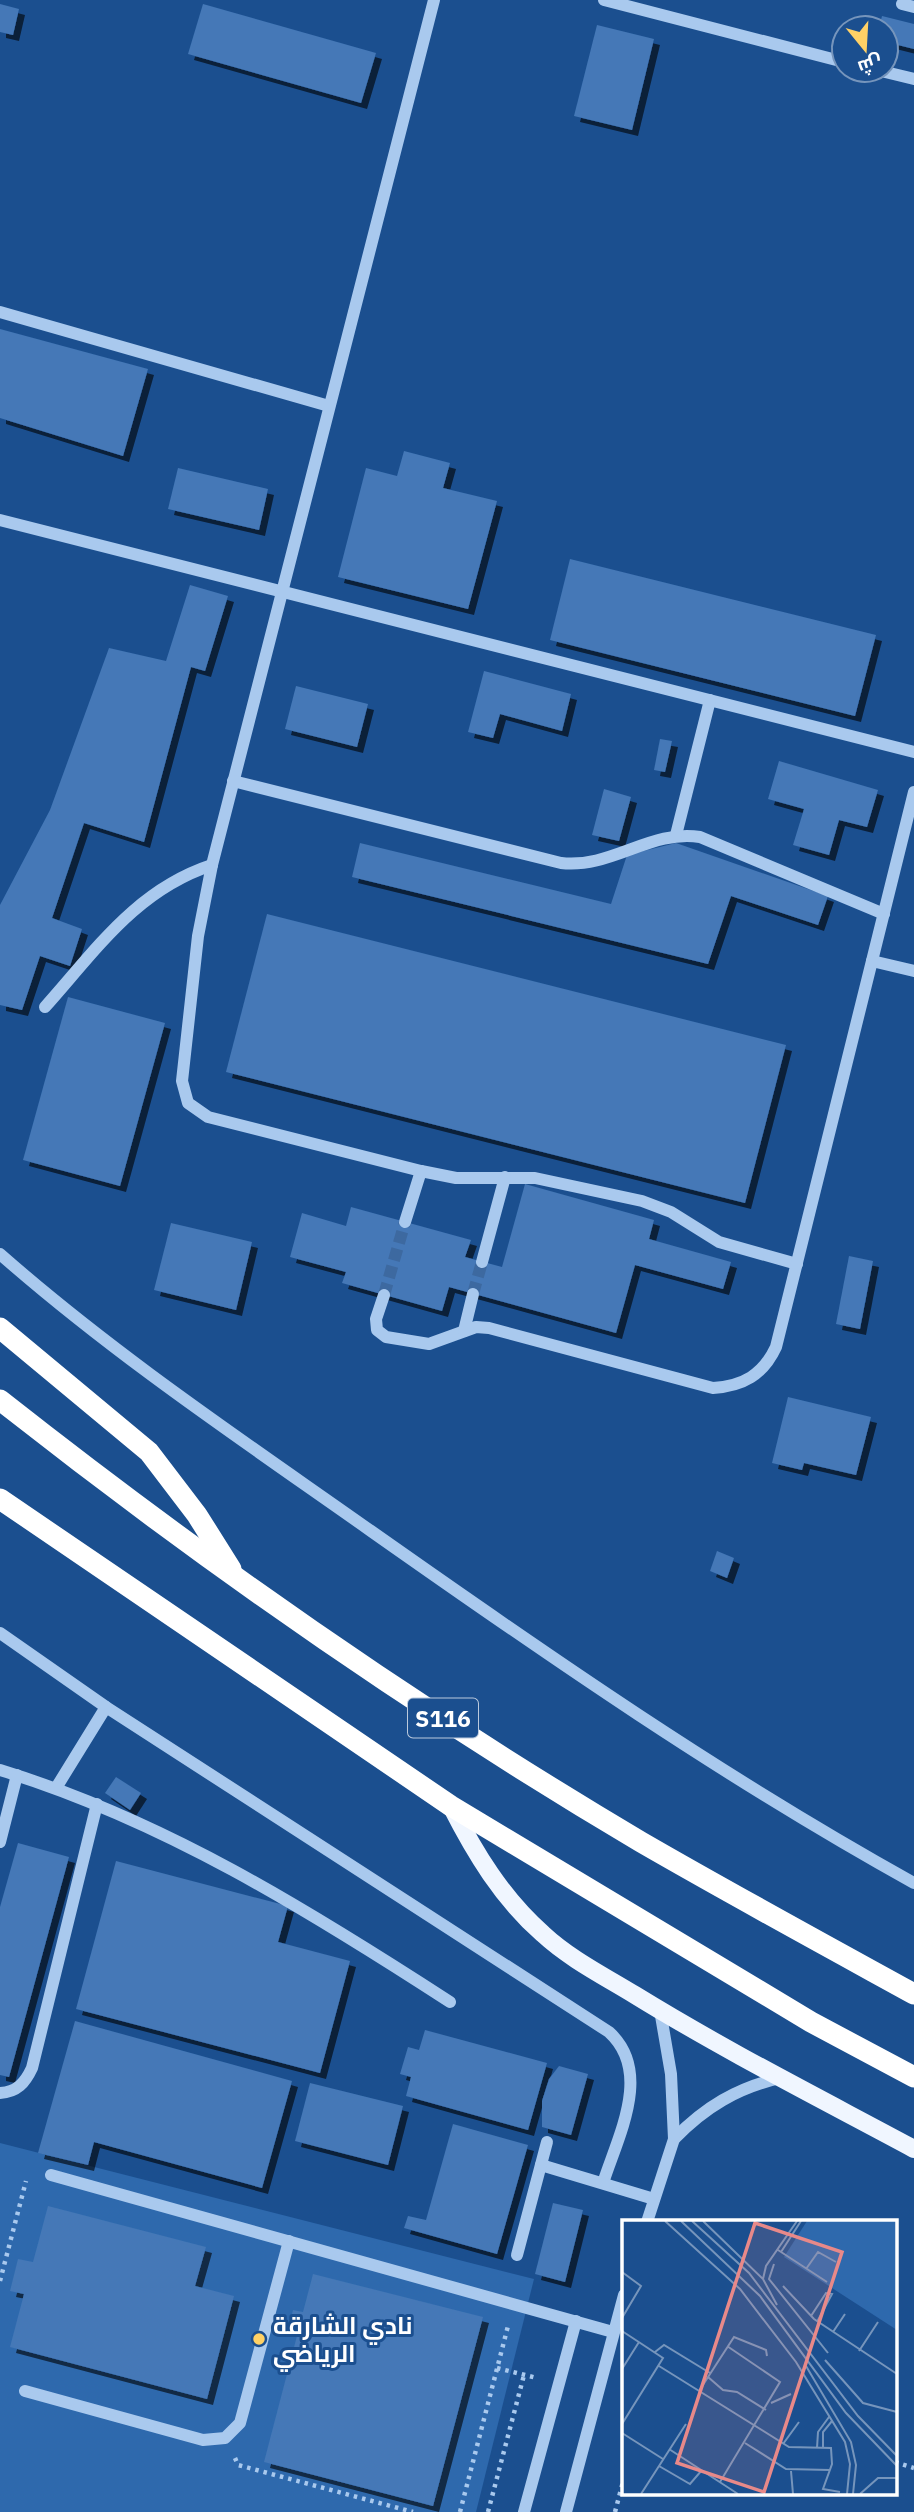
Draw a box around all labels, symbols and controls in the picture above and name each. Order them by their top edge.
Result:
north arrow [830,14,900,84]
text: ش [855,50,886,80]
road number: S116 [408,1698,478,1737]
inset map [622,2220,897,2494]
place label: نادي الشارقة الرياضي [273,2309,413,2372]
marker: نادي الشارقة الرياضي [251,2331,267,2347]

